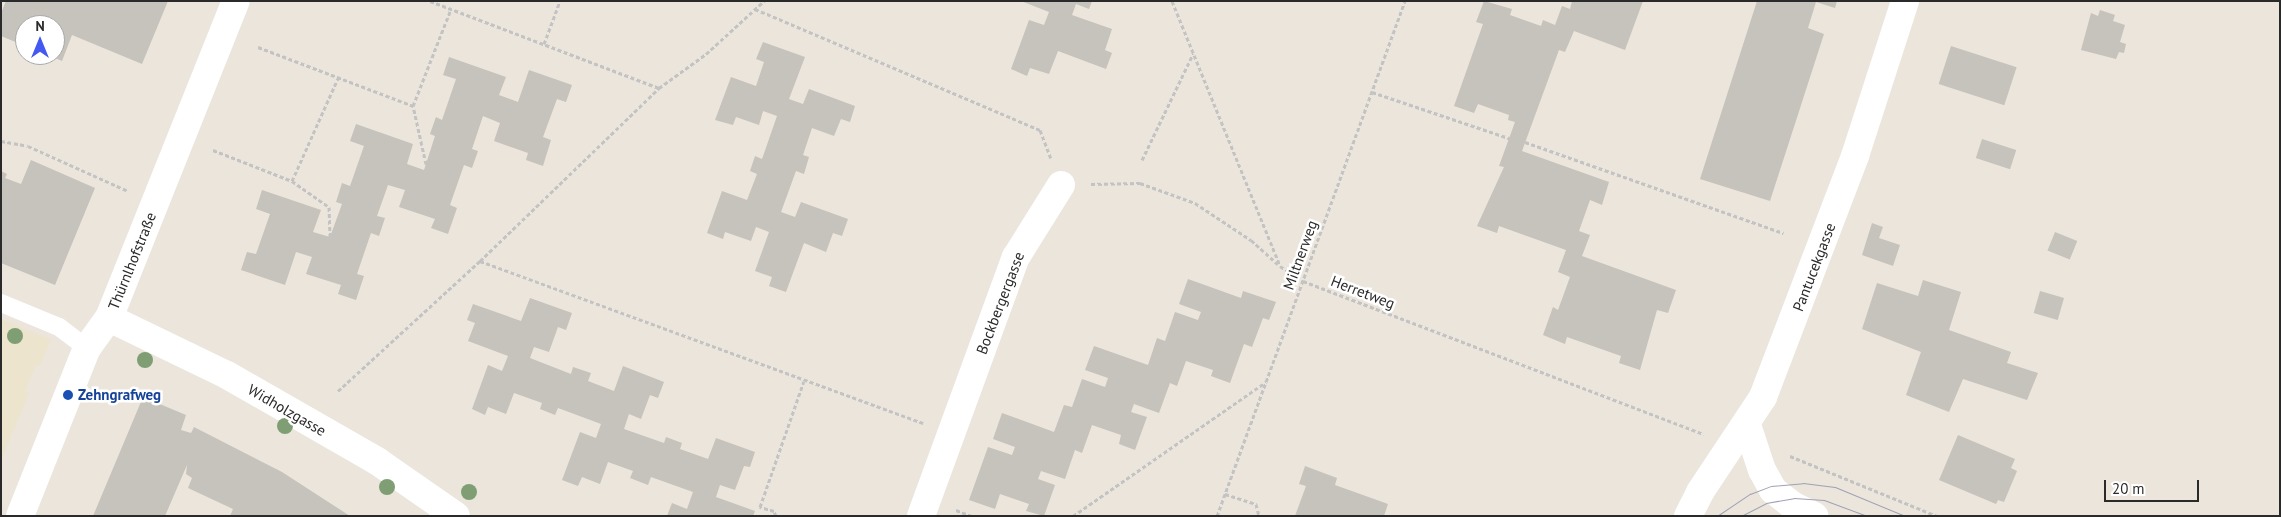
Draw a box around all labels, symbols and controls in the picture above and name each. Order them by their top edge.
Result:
north arrow [15,15,65,65]
text: N [35,17,45,35]
street label: Thürnlhofstraße [104,210,160,312]
street label: Miltnerweg [1279,218,1321,292]
street label: Pantucekgasse [1789,220,1839,314]
street label: Bockbergergasse [972,249,1028,357]
street label: Herretweg [1329,272,1397,312]
street label: Widholzgasse [245,380,329,440]
place label: Zehngrafweg [78,386,161,404]
marker: Zehngrafweg [62,389,74,401]
scale bar [2106,470,2201,502]
text: 20 m [2112,479,2145,498]

